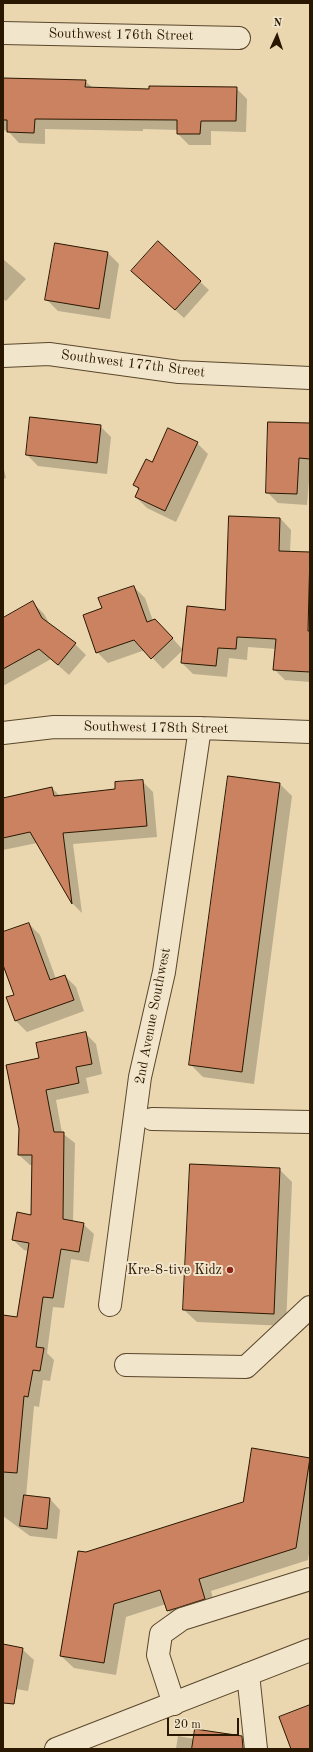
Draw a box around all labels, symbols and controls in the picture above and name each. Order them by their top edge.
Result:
north arrow [257,16,297,56]
text: N [273,18,282,29]
street label: Southwest 176th Street [48,25,194,45]
street label: Southwest 177th Street [60,347,206,381]
street label: Southwest 178th Street [83,718,229,738]
street label: 2nd Avenue Southwest [132,946,174,1086]
place label: Kre-8-tive Kidz [127,1262,222,1278]
marker: Kre-8-tive Kidz [225,1265,235,1275]
scale bar [169,1710,241,1736]
text: 20 m [174,1719,201,1731]

